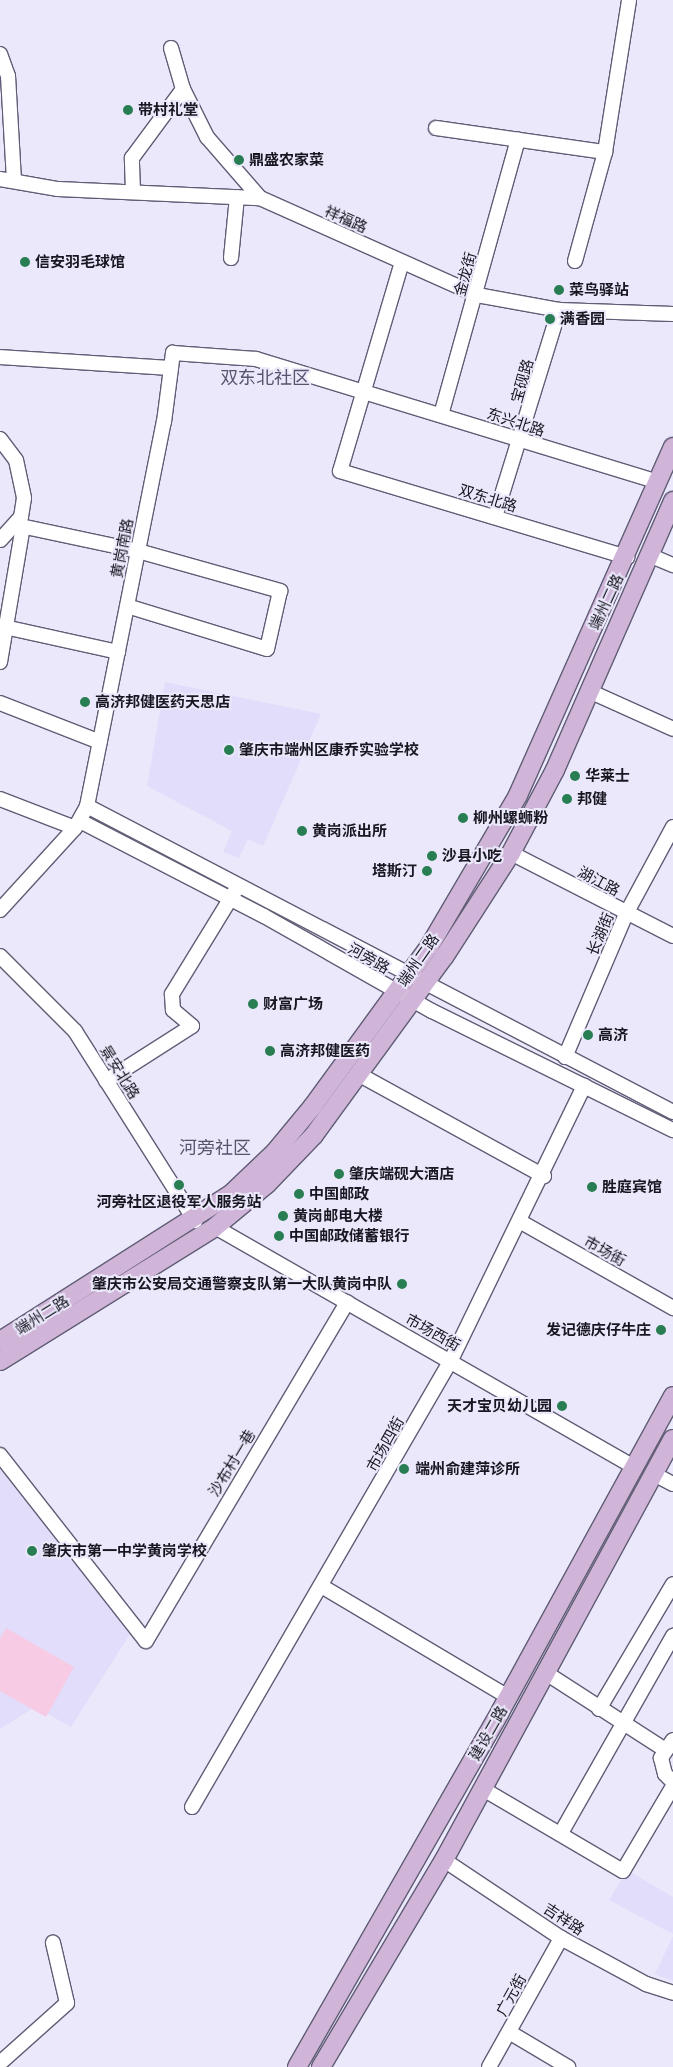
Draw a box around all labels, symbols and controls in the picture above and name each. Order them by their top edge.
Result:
place label: 带村礼堂 [138,101,198,119]
marker: 带村礼堂 [122,104,134,116]
place label: 鼎盛农家菜 [249,151,324,169]
marker: 鼎盛农家菜 [233,154,245,166]
street label: 祥福路 [322,202,370,236]
street label: 金龙街 [450,250,480,298]
place label: 信安羽毛球馆 [35,253,125,271]
marker: 信安羽毛球馆 [19,256,31,268]
place label: 菜鸟驿站 [569,281,629,299]
marker: 菜鸟驿站 [553,284,565,296]
place label: 满香园 [560,310,605,328]
marker: 满香园 [544,313,556,325]
street label: 宝砚路 [507,357,537,405]
district label: 双东北社区 [220,366,310,388]
street label: 东兴北路 [485,404,547,440]
street label: 双东北路 [457,481,519,515]
street label: 黄岗南路 [107,517,137,579]
street label: 端州二路 [585,571,627,633]
place label: 高济邦健医药天思店 [95,693,230,711]
marker: 高济邦健医药天思店 [79,696,91,708]
place label: 肇庆市端州区康乔实验学校 [239,741,419,759]
marker: 肇庆市端州区康乔实验学校 [223,744,235,756]
place label: 华莱士 [585,767,630,785]
marker: 华莱士 [569,770,581,782]
place label: 邦健 [577,790,607,808]
marker: 邦健 [561,793,573,805]
place label: 柳州螺蛳粉 [473,809,548,827]
marker: 柳州螺蛳粉 [457,812,469,824]
place label: 黄岗派出所 [312,822,387,840]
marker: 黄岗派出所 [296,825,308,837]
place label: 沙县小吃 [442,847,502,865]
marker: 沙县小吃 [426,850,438,862]
place label: 塔斯汀 [372,862,417,880]
street label: 湖江路 [575,862,623,900]
marker: 塔斯汀 [421,865,433,877]
street label: 长湖街 [583,910,617,958]
street label: 端州二路 [393,930,443,990]
street label: 河旁路 [345,939,393,977]
place label: 财富广场 [263,995,323,1013]
marker: 财富广场 [247,998,259,1010]
place label: 高济 [598,1026,628,1044]
marker: 高济 [582,1029,594,1041]
street label: 景安北路 [96,1042,144,1102]
place label: 高济邦健医药 [280,1042,370,1060]
marker: 高济邦健医药 [264,1045,276,1057]
district label: 河旁社区 [179,1136,251,1158]
place label: 肇庆端砚大酒店 [349,1165,454,1183]
marker: 肇庆端砚大酒店 [333,1168,345,1180]
place label: 胜庭宾馆 [602,1178,662,1196]
marker: 河旁社区退役军人服务站 [173,1179,185,1191]
marker: 胜庭宾馆 [586,1181,598,1193]
place label: 中国邮政 [309,1185,369,1203]
marker: 中国邮政 [293,1188,305,1200]
place label: 河旁社区退役军人服务站 [97,1193,261,1211]
place label: 黄岗邮电大楼 [293,1207,383,1225]
marker: 黄岗邮电大楼 [277,1210,289,1222]
place label: 中国邮政储蓄银行 [289,1227,409,1245]
marker: 中国邮政储蓄银行 [273,1230,285,1242]
street label: 市场街 [581,1232,629,1270]
place label: 肇庆市公安局交通警察支队第一大队黄岗中队 [92,1275,392,1293]
marker: 肇庆市公安局交通警察支队第一大队黄岗中队 [396,1278,408,1290]
street label: 端州二路 [12,1291,72,1339]
street label: 市场西街 [402,1310,464,1354]
place label: 发记德庆仔牛庄 [546,1321,651,1339]
marker: 发记德庆仔牛庄 [655,1324,667,1336]
place label: 天才宝贝幼儿园 [447,1397,552,1415]
marker: 天才宝贝幼儿园 [556,1400,568,1412]
street label: 市场四街 [363,1413,407,1475]
street label: 沙布村一巷 [205,1426,259,1500]
place label: 端州俞建萍诊所 [415,1460,520,1478]
marker: 端州俞建萍诊所 [397,1462,411,1476]
place label: 肇庆市第一中学黄岗学校 [42,1542,207,1560]
marker: 肇庆市第一中学黄岗学校 [26,1545,38,1557]
street label: 建设二路 [465,1703,511,1763]
street label: 吉祥路 [540,1899,588,1939]
street label: 广元街 [492,1971,530,2019]

